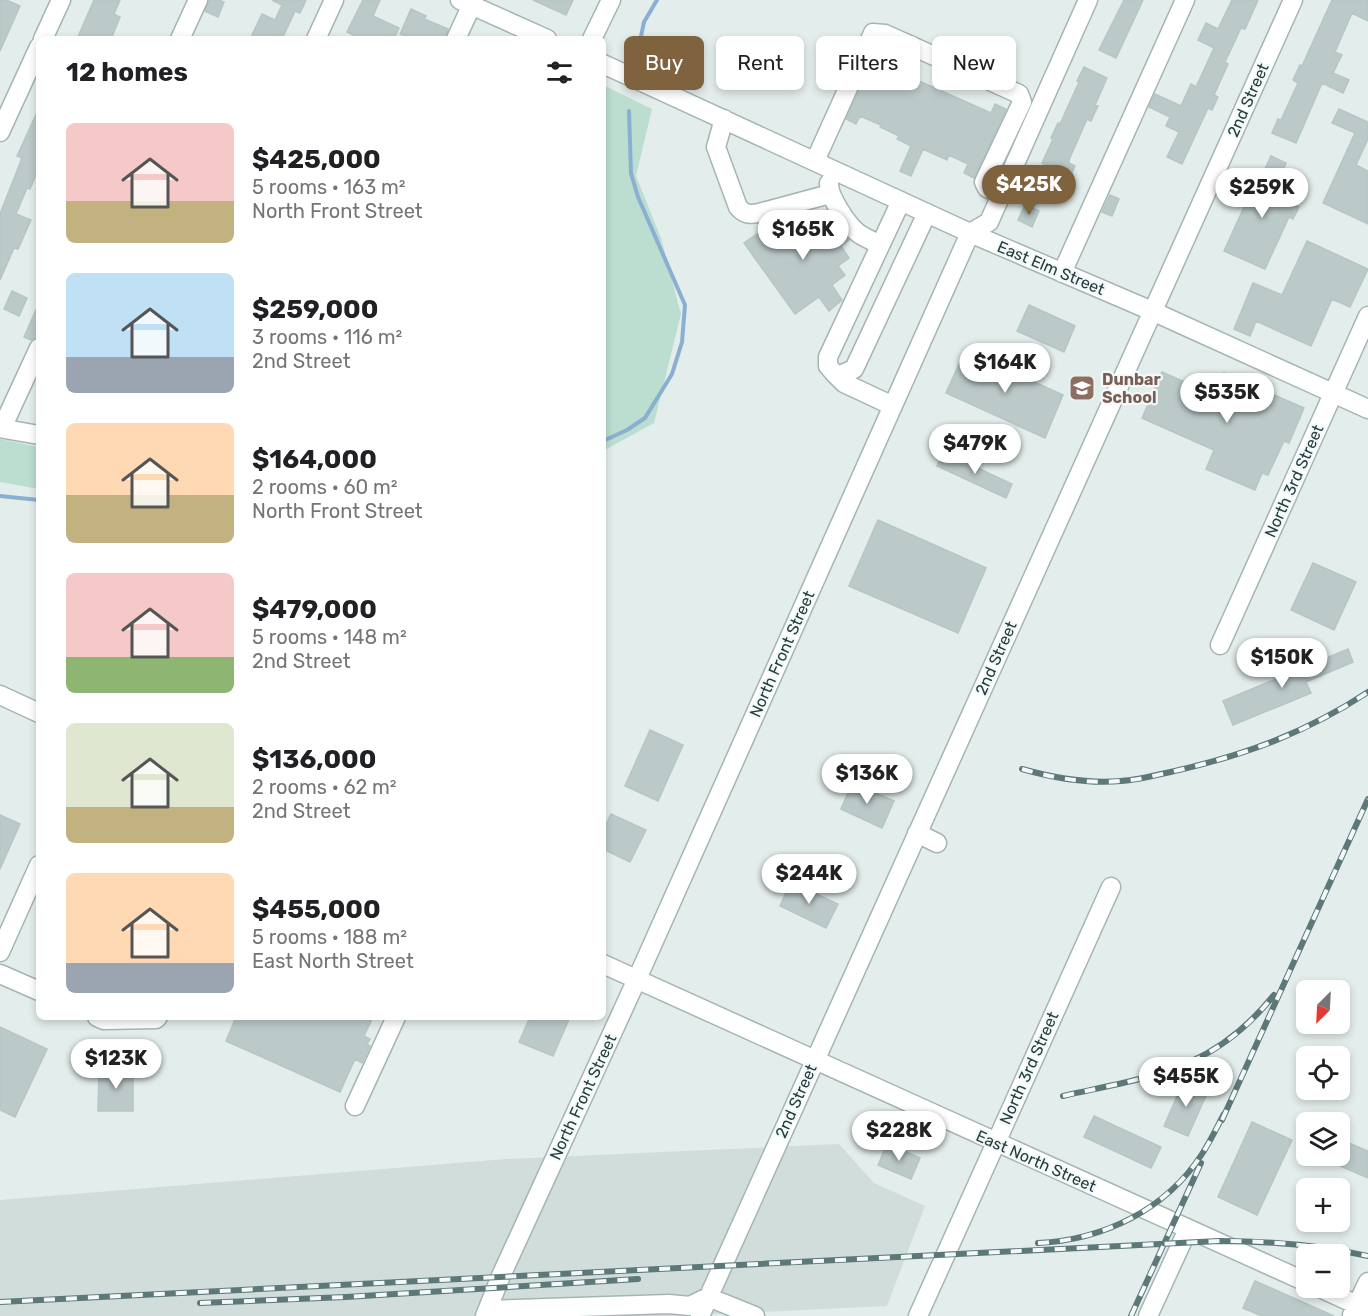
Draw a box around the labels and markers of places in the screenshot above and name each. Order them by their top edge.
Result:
pin: $425K [987,165,1071,216]
pin: $259K [1220,168,1304,219]
pin: $165K [761,210,845,261]
pin: $164K [963,343,1047,394]
place label: Dunbar School [1102,370,1162,407]
school or university icon: Dunbar School [1067,373,1097,403]
pin: $535K [1185,373,1269,424]
pin: $479K [933,424,1017,475]
pin: $150K [1240,638,1324,689]
pin: $136K [825,754,909,805]
pin: $244K [767,854,851,905]
pin: $123K [74,1039,158,1090]
pin: $455K [1144,1057,1228,1108]
pin: $228K [857,1111,941,1162]

